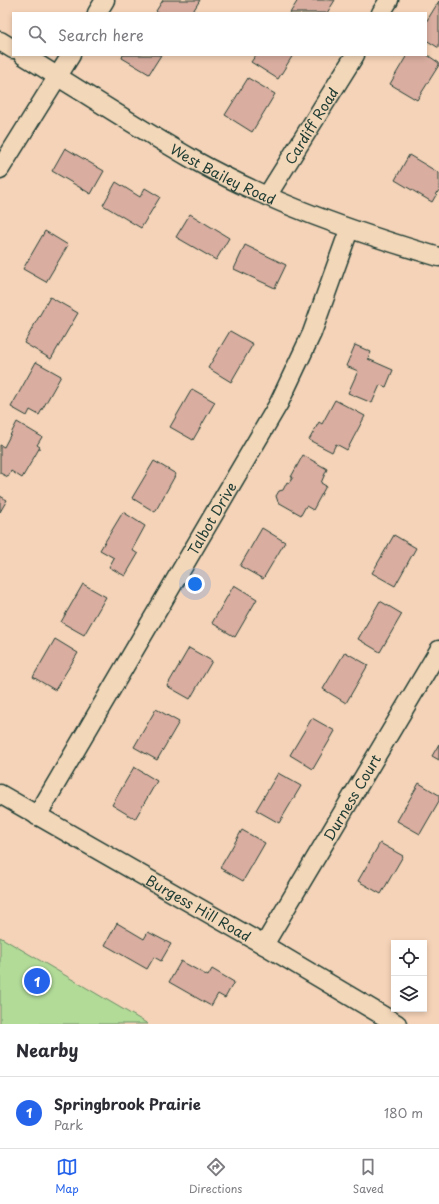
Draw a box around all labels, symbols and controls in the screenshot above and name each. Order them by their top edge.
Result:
search box [12,12,427,56]
icon: search [26,23,48,45]
text: Search here [58,23,144,46]
street label: Cardiff Road [279,83,343,168]
street label: West Bailey Road [166,138,279,209]
street label: Talbot Drive [182,478,241,559]
your location [185,574,205,594]
street label: Durness Court [318,750,386,844]
street label: Burgess Hill Road [142,869,255,946]
map controls [391,940,427,1012]
button: locate [391,940,427,976]
pin: 1 [24,966,50,996]
button: layers [391,976,427,1012]
text: Nearby [16,1037,78,1063]
text: Springbrook Prairie [54,1092,201,1115]
text: 1 [26,1103,32,1122]
text: 180 m [384,1103,423,1122]
text: Park [54,1115,83,1134]
tab: Map [55,1156,79,1197]
tab: Directions [189,1156,242,1197]
tab: Saved [353,1156,384,1197]

